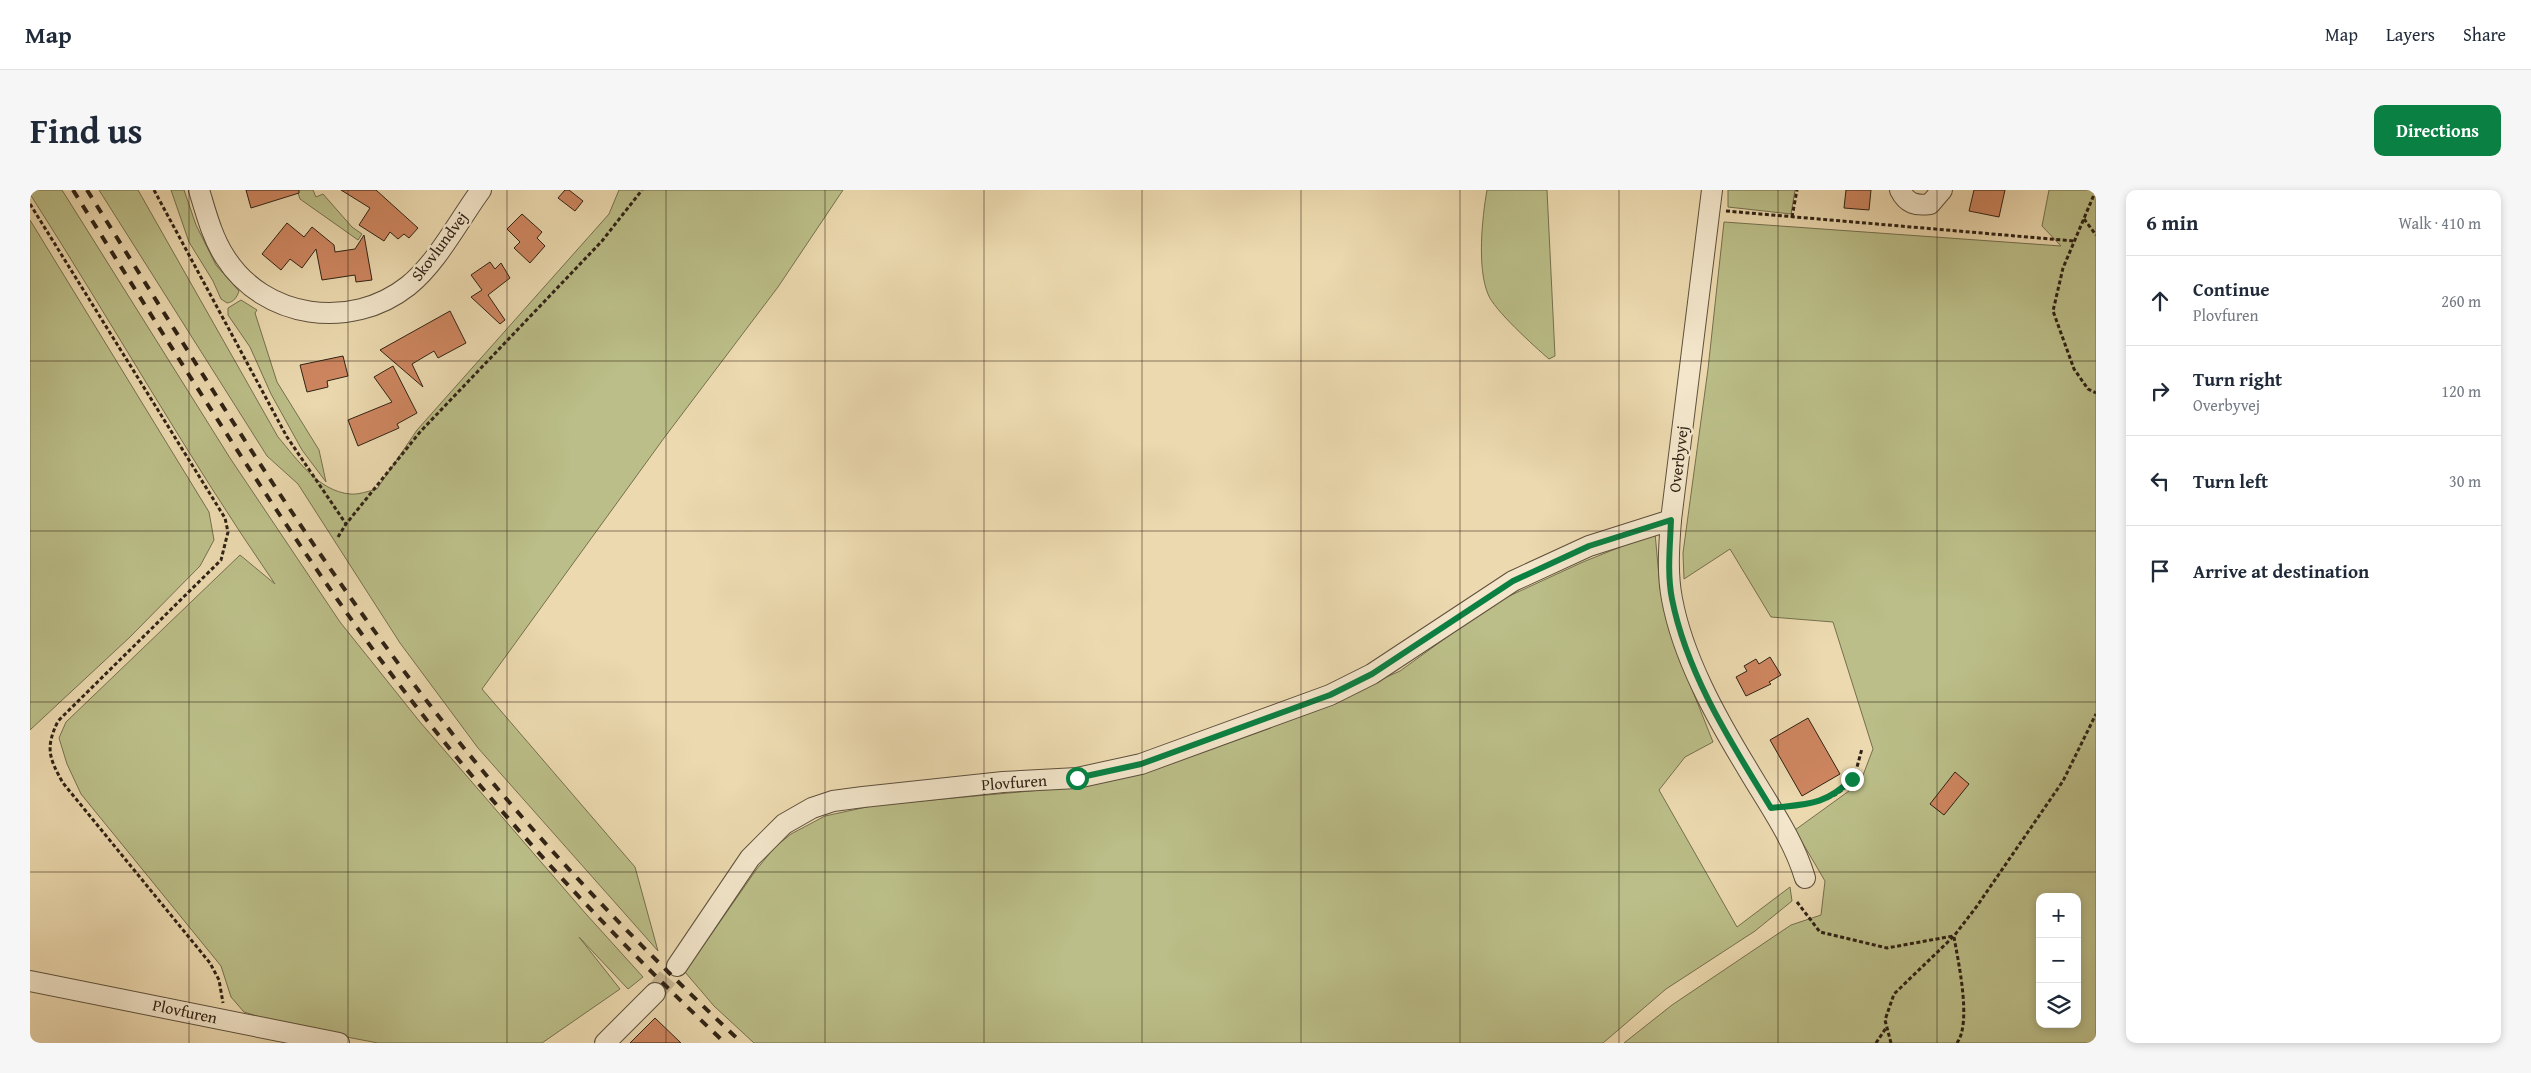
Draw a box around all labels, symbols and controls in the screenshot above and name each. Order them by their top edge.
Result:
text: Map [25,17,72,52]
text: Map [2325,21,2358,48]
text: Layers [2386,21,2435,48]
text: Share [2463,21,2506,48]
text: Find us [30,105,143,156]
button: Directions [2374,105,2501,156]
street label: Skovlundvej [405,206,473,286]
text: 6 min [2146,207,2198,238]
text: Walk · 410 m [2398,211,2481,235]
text: Continue [2193,275,2270,303]
icon: ahead [2146,287,2174,315]
text: 260 m [2441,289,2481,313]
text: Plovfuren [2193,303,2259,327]
text: Turn right [2193,365,2282,393]
icon: right [2146,377,2174,405]
text: 120 m [2441,379,2481,403]
text: Overbyvej [2193,393,2260,417]
street label: Overbyvej [1662,424,1694,494]
icon: left [2146,467,2174,495]
text: Turn left [2193,467,2268,495]
text: 30 m [2449,469,2481,493]
icon: arrive [2146,557,2174,585]
text: Arrive at destination [2193,557,2369,585]
route start [1066,767,1089,790]
street label: Plovfuren [980,768,1048,796]
route end [1841,768,1864,791]
map controls [2036,893,2081,1028]
button: + [2036,893,2081,938]
button: − [2036,938,2081,983]
button: layers [2036,983,2081,1028]
street label: Plovfuren [150,992,220,1030]

